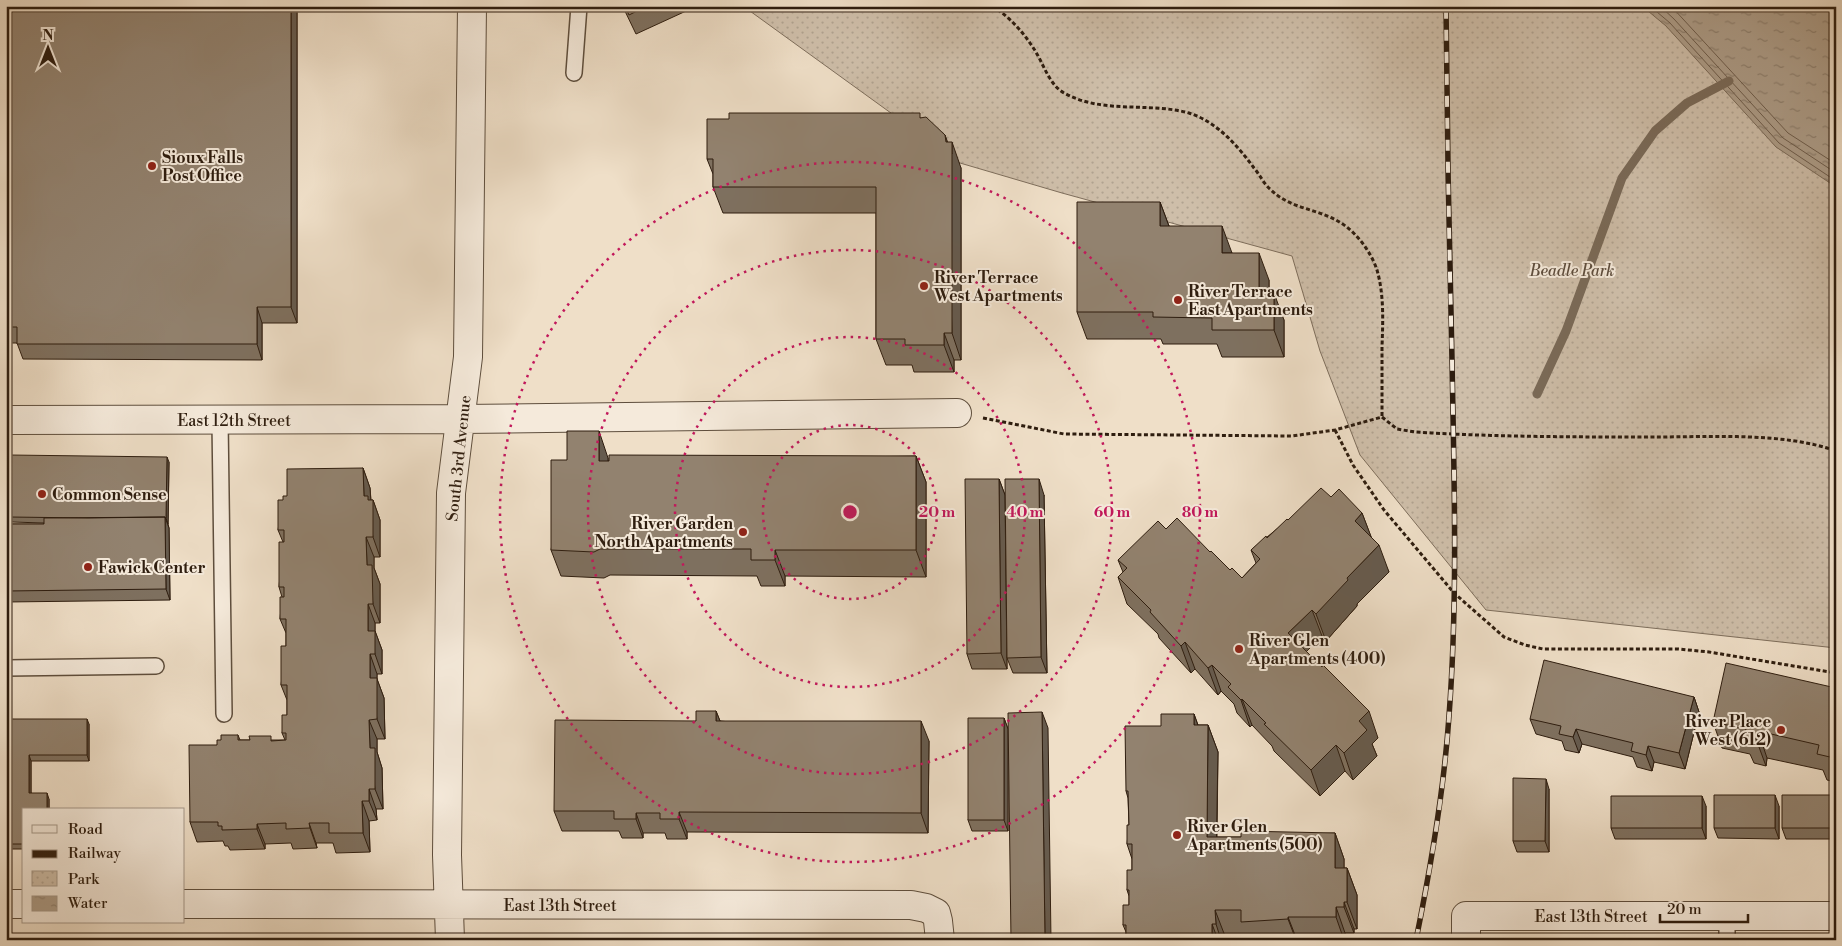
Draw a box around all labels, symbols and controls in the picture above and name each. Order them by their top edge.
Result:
north arrow [22,22,72,72]
text: N [42,27,54,45]
place label: Sioux Falls Post Office [162,148,243,186]
marker: Sioux Falls Post Office [146,160,158,172]
park label: Beadle Park [1529,261,1614,281]
place label: River Terrace West Apartments [933,268,1063,306]
marker: River Terrace West Apartments [918,280,930,292]
place label: River Terrace East Apartments [1188,282,1313,320]
marker: River Terrace East Apartments [1172,294,1184,306]
street label: South 3rd Avenue [442,394,476,522]
street label: East 12th Street [177,411,291,431]
place label: Common Sense [52,485,167,505]
marker: Common Sense [36,488,48,500]
centre of rings [841,503,859,521]
text: 20 m [919,503,956,522]
text: 40 m [1006,503,1044,522]
text: 60 m [1094,503,1131,522]
text: 80 m [1182,503,1219,522]
place label: River Garden North Apartments [594,514,733,552]
marker: River Garden North Apartments [737,526,749,538]
place label: Fawick Center [98,558,205,578]
marker: Fawick Center [82,561,94,573]
place label: River Glen Apartments (400) [1248,631,1385,669]
marker: River Glen Apartments (400) [1233,643,1245,655]
place label: River Place West (612) [1685,712,1771,750]
marker: River Place West (612) [1775,724,1787,736]
legend [22,808,185,924]
place label: River Glen Apartments (500) [1186,817,1323,855]
text: Road [68,820,103,839]
marker: River Glen Apartments (500) [1171,829,1183,841]
text: Railway [68,844,122,863]
text: Park [68,870,100,889]
scale bar [1660,891,1747,923]
text: Water [67,894,108,913]
street label: East 13th Street [503,896,617,916]
text: 20 m [1667,900,1702,919]
street label: East 13th Street [1534,907,1648,927]

